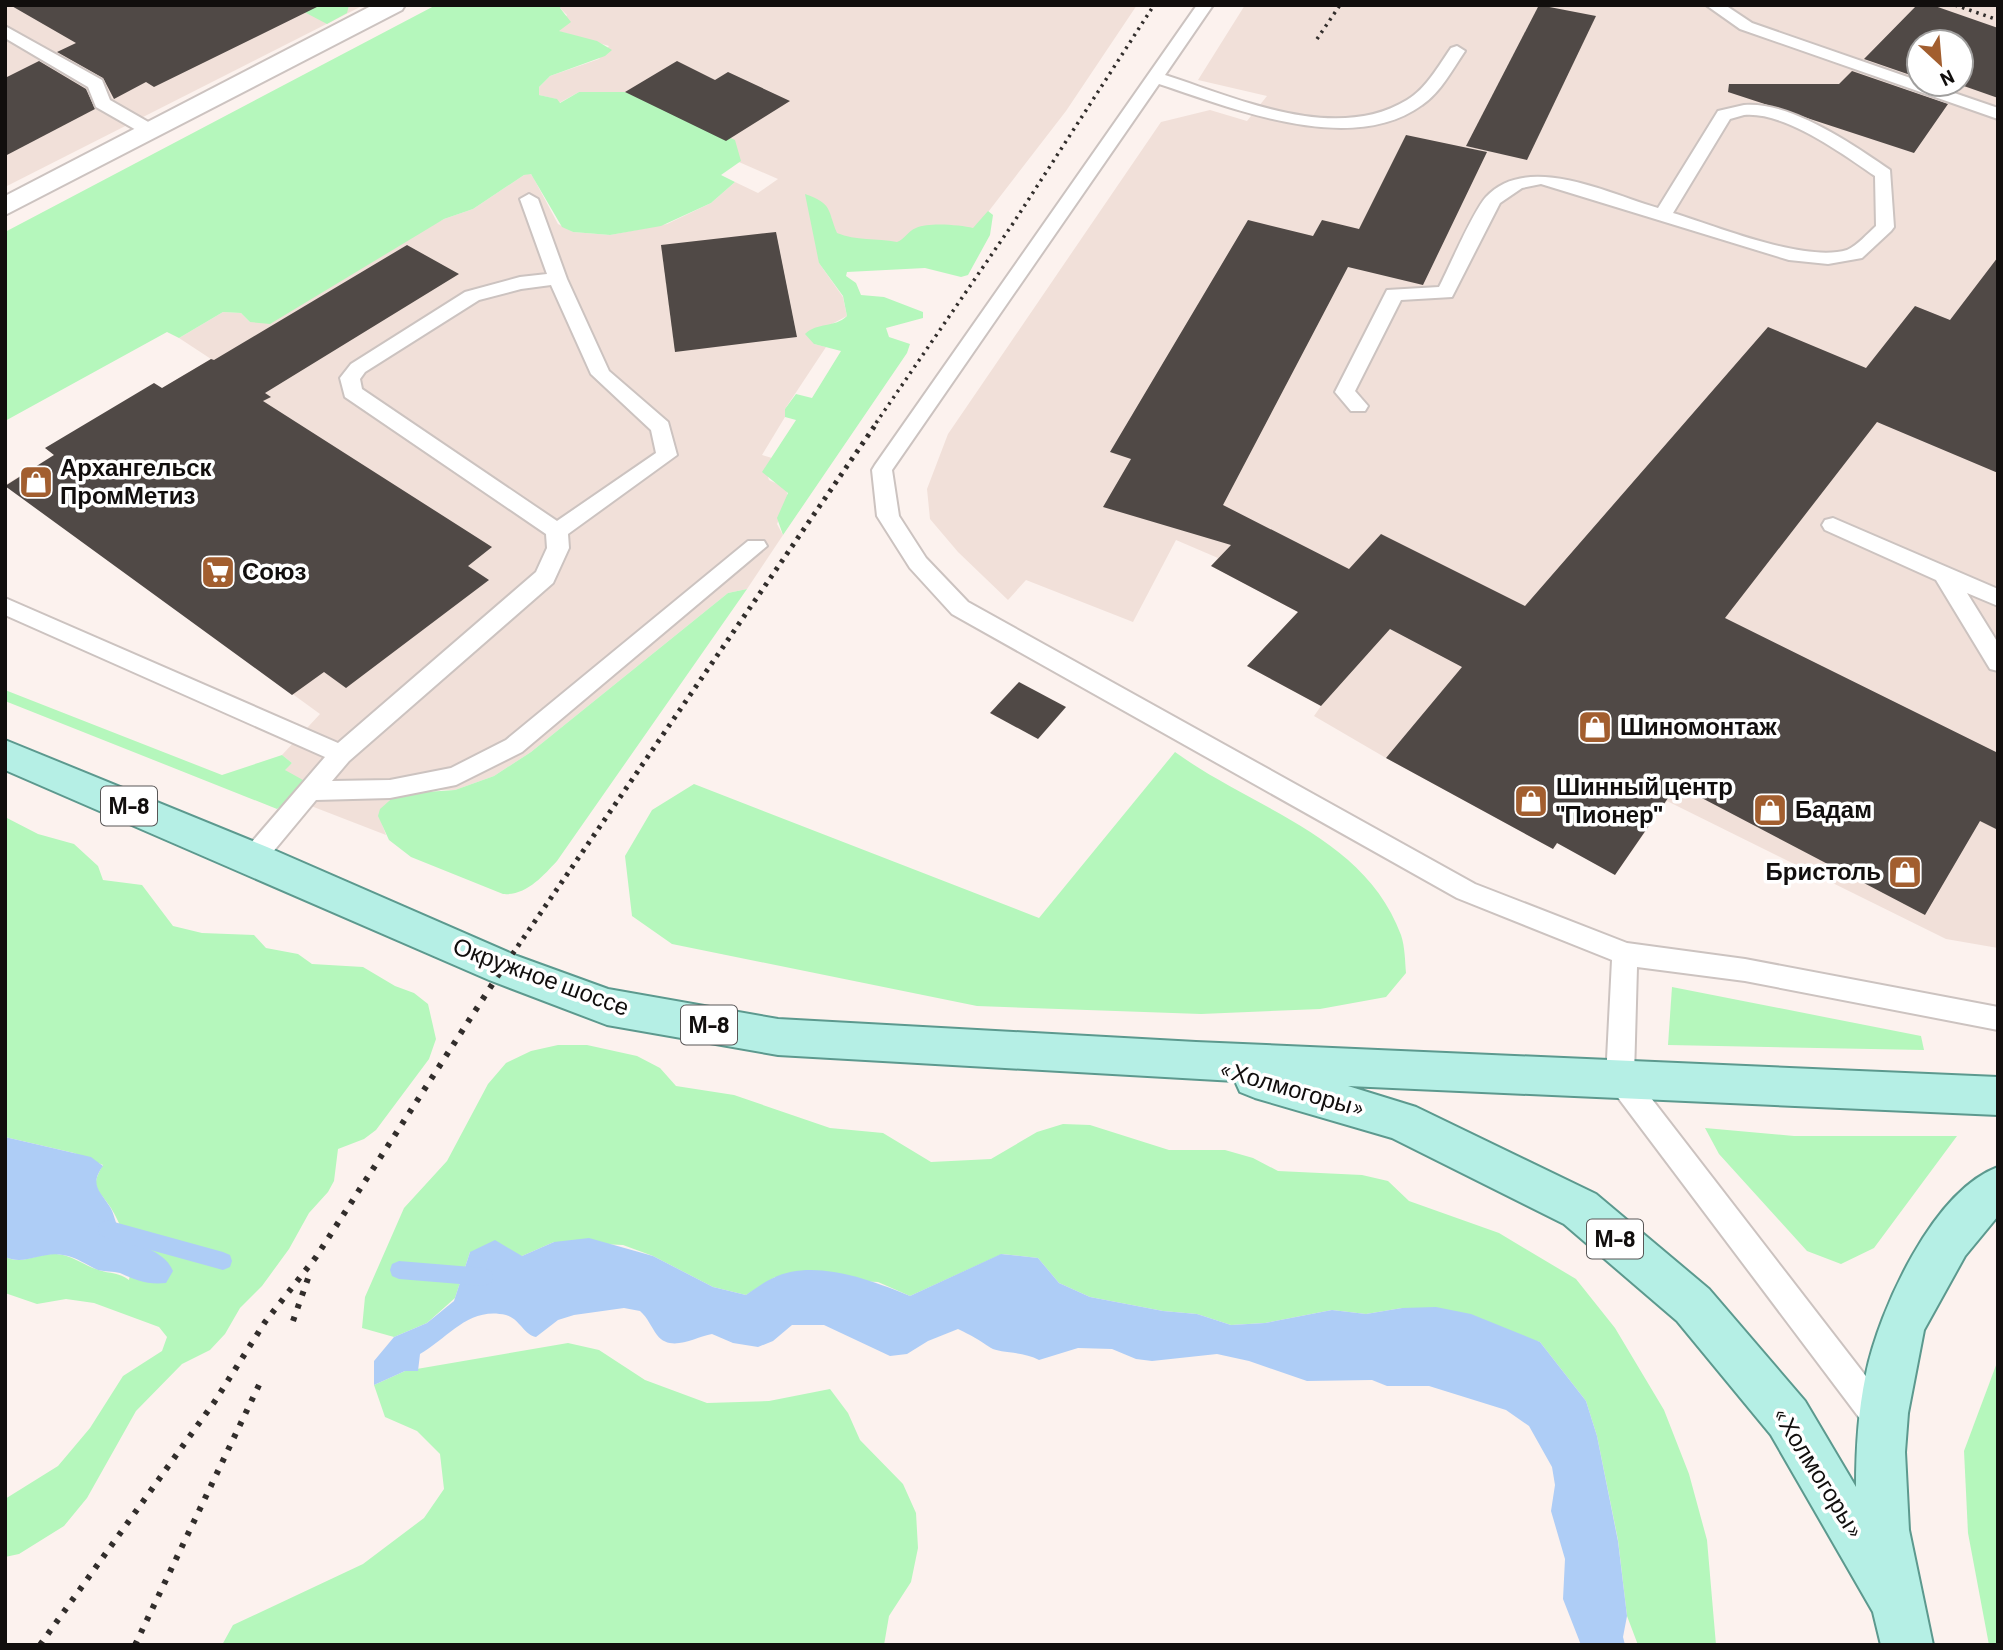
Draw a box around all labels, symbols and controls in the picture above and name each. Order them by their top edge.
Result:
north arrow [1905,28,1975,98]
text: N [1937,66,1958,92]
place label: Архангельск ПромМетиз [60,452,213,509]
shop icon: Архангельск ПромМетиз [17,463,55,501]
supermarket icon: Союз [199,553,237,591]
place label: Союз [242,556,306,585]
shop icon: Шиномонтаж [1576,708,1614,746]
place label: Шиномонтаж [1620,711,1777,740]
place label: Шинный центр "Пионер" [1556,771,1733,828]
shop icon: Шинный центр "Пионер" [1512,782,1550,820]
road number: М-8 [101,786,157,826]
shop icon: Бадам [1751,791,1789,829]
place label: Бадам [1795,794,1872,823]
shop icon: Бристоль [1886,853,1924,891]
place label: Бристоль [1765,856,1881,885]
street label: Окружное шоссе [450,930,634,1021]
road number: М-8 [681,1006,737,1044]
street label: «Холмогоры» [1216,1053,1369,1122]
road number: М-8 [1587,1220,1643,1258]
street label: «Холмогоры» [1767,1401,1871,1544]

